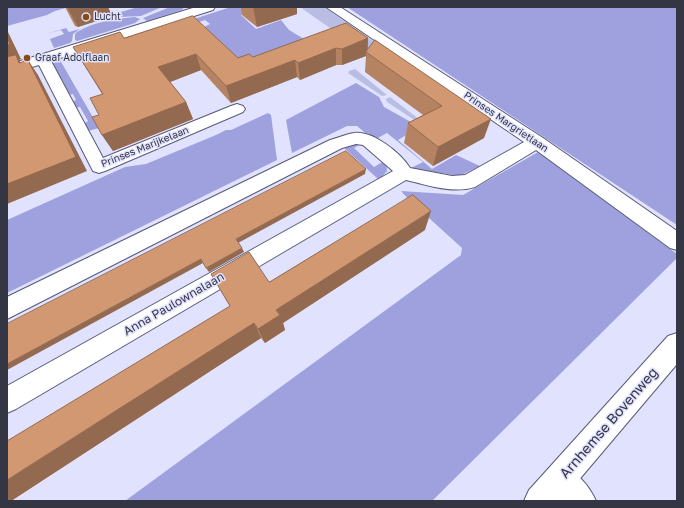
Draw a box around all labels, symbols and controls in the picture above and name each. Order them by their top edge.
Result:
place label: Lucht [94,11,121,23]
marker: Lucht [81,12,91,22]
place label: Graaf Adolflaan [35,52,109,64]
marker: Graaf Adolflaan [22,53,32,63]
street label: Prinses Margrietlaan [461,89,551,155]
street label: Prinses Marijkelaan [99,124,191,170]
street label: Anna Paulownalaan [121,269,227,339]
street label: Arnhemse Bovenweg [556,364,662,482]

